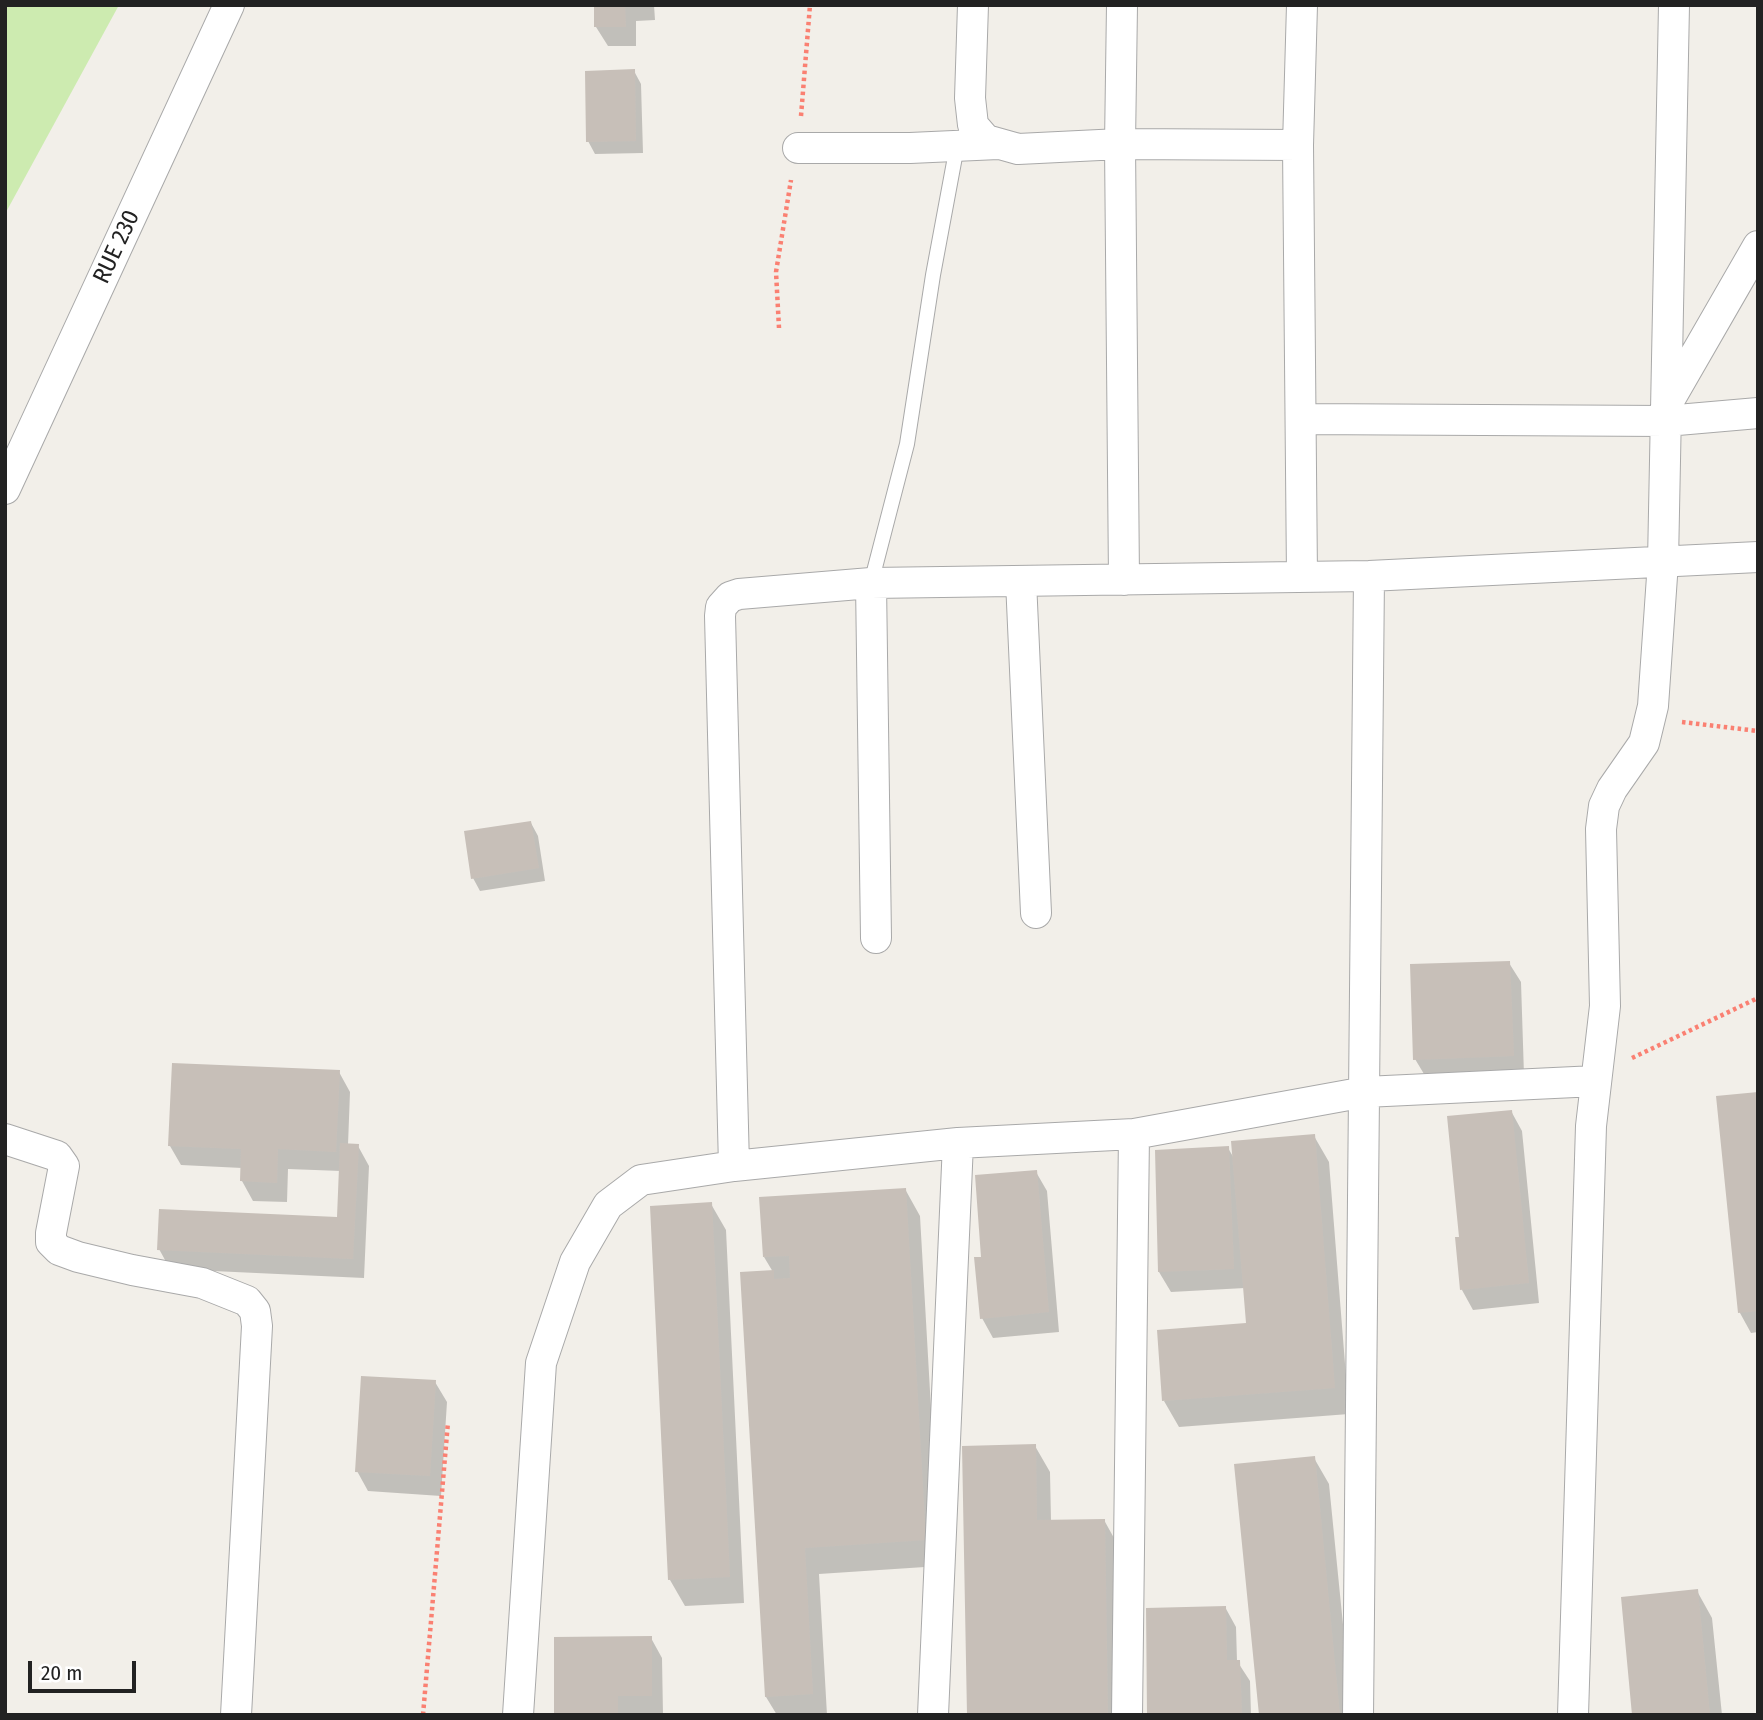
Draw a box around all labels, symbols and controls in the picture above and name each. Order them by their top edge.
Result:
street label: RUE 230 [88,206,146,288]
scale bar [32,1646,140,1690]
text: 20 m [41,1660,82,1686]

